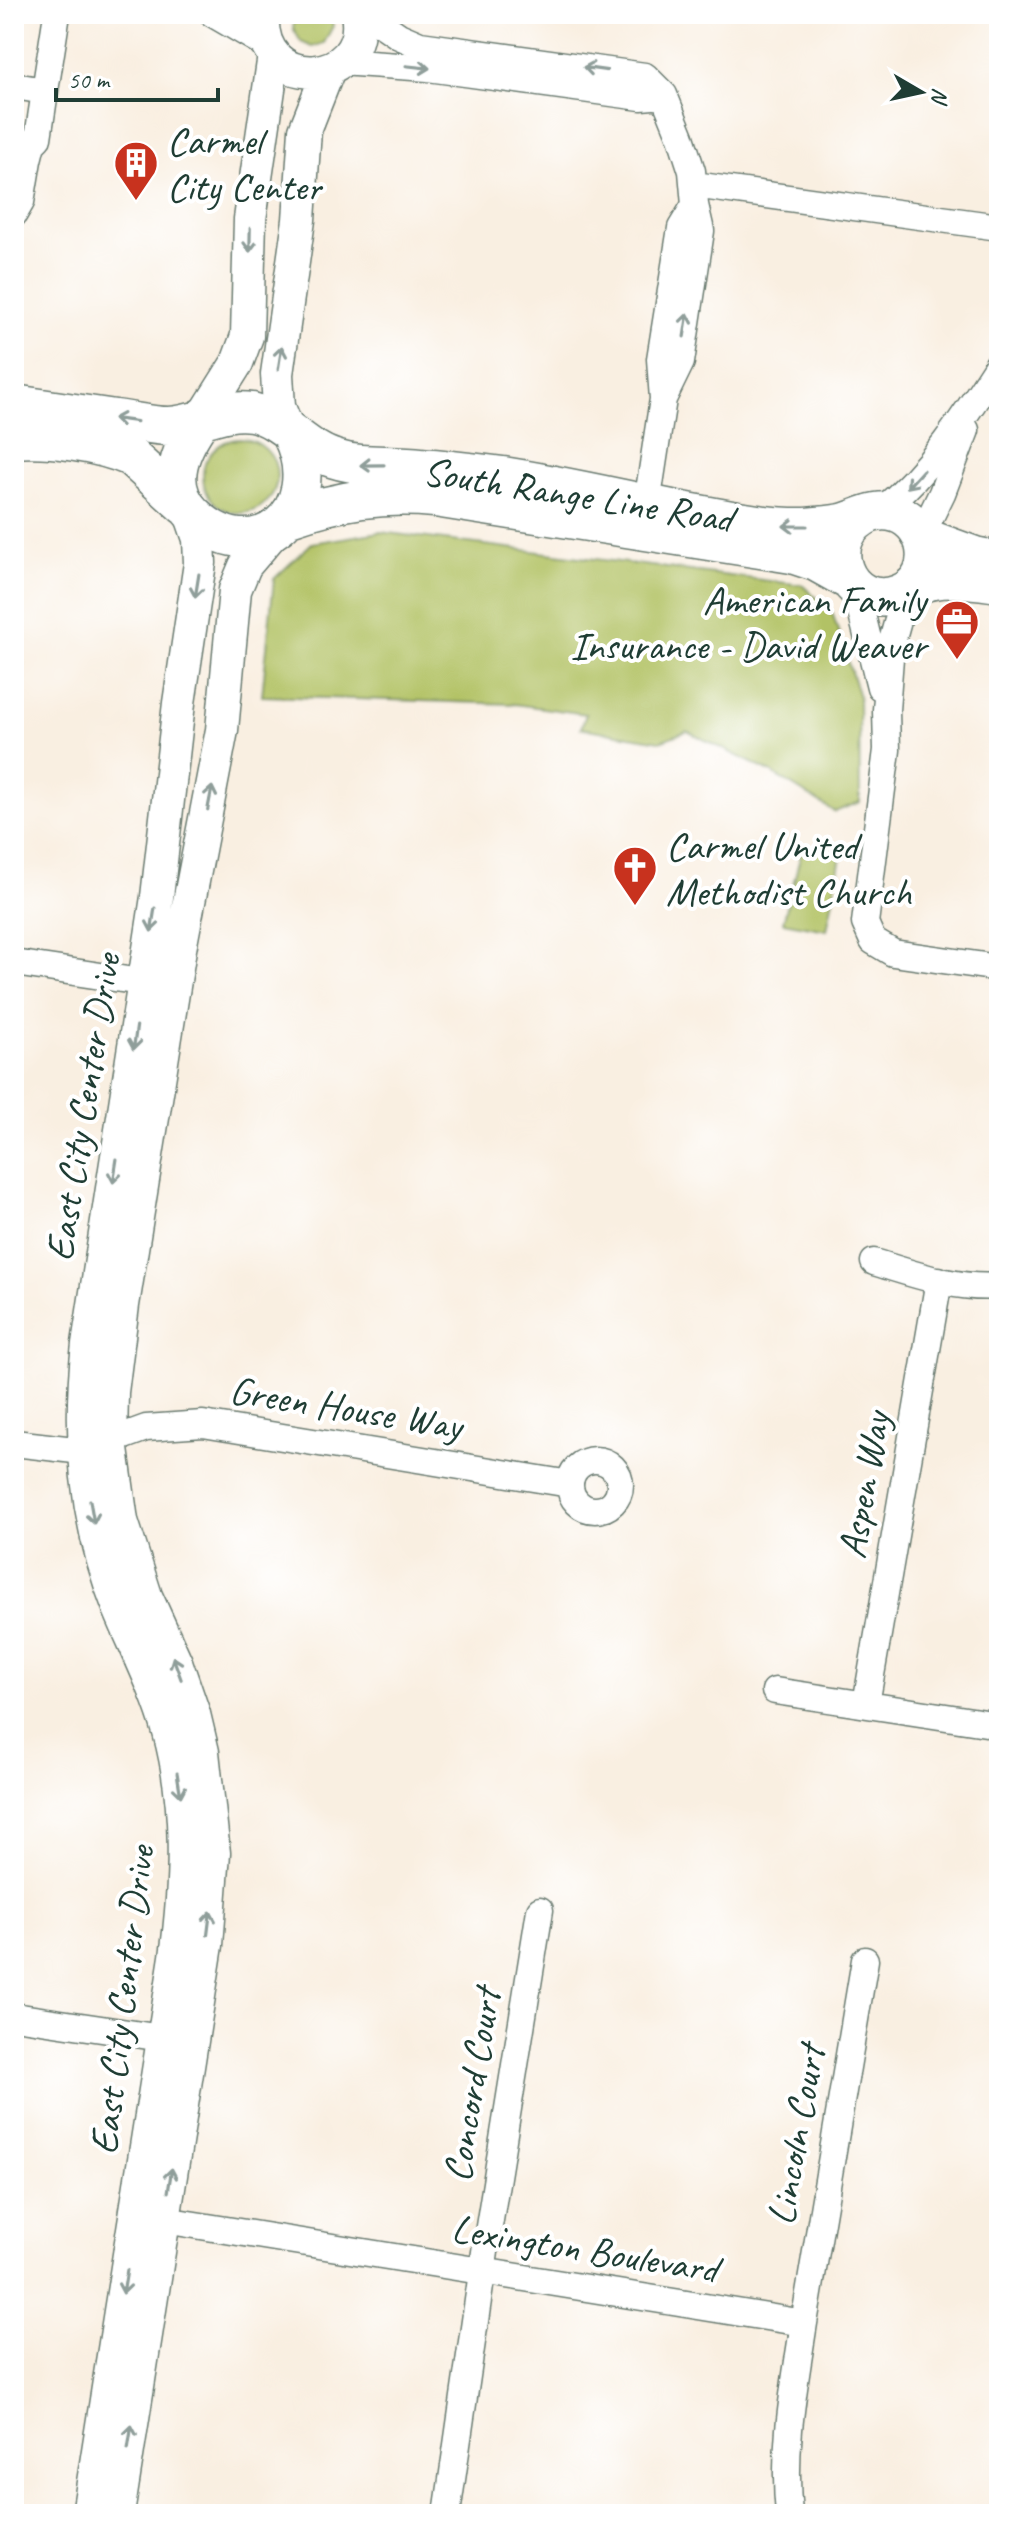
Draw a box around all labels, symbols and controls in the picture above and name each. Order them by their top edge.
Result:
scale bar [56,52,218,102]
north arrow [881,52,961,132]
one-way arrow [404,60,431,75]
one-way arrow [583,61,608,76]
text: 50 m [68,65,111,95]
text: N [924,86,955,107]
place label: Carmel City Center [167,116,323,212]
building icon: Carmel City Center [112,139,160,202]
one-way arrow [242,226,258,253]
one-way arrow [680,313,695,339]
one-way arrow [273,346,288,372]
one-way arrow [113,412,138,427]
street label: South Range Line Road [420,446,741,545]
one-way arrow [359,457,386,473]
one-way arrow [907,468,925,488]
one-way arrow [782,518,809,534]
one-way arrow [189,573,204,598]
place label: American Family Insurance - David Weaver [570,575,930,671]
office icon: American Family Insurance - David Weaver [933,598,981,661]
one-way arrow [203,785,218,811]
place label: Carmel United Methodist Church [666,821,912,917]
church icon: Carmel United Methodist Church [611,844,659,907]
one-way arrow [145,907,160,932]
street label: East City Center Drive [34,947,132,1264]
one-way arrow [127,1025,142,1050]
one-way arrow [106,1158,121,1183]
street label: Green House Way [226,1365,469,1452]
street label: Aspen Way [827,1405,902,1562]
one-way arrow [86,1499,101,1524]
one-way arrow [169,1656,184,1681]
one-way arrow [172,1772,187,1797]
street label: East City Center Drive [78,1840,166,2157]
one-way arrow [202,1910,217,1937]
street label: Concord Court [432,1980,513,2185]
street label: Lincoln Court [756,2036,837,2229]
one-way arrow [164,2168,179,2193]
street label: Lexington Boulevard [448,2203,727,2295]
one-way arrow [117,2268,132,2294]
one-way arrow [123,2425,138,2450]

